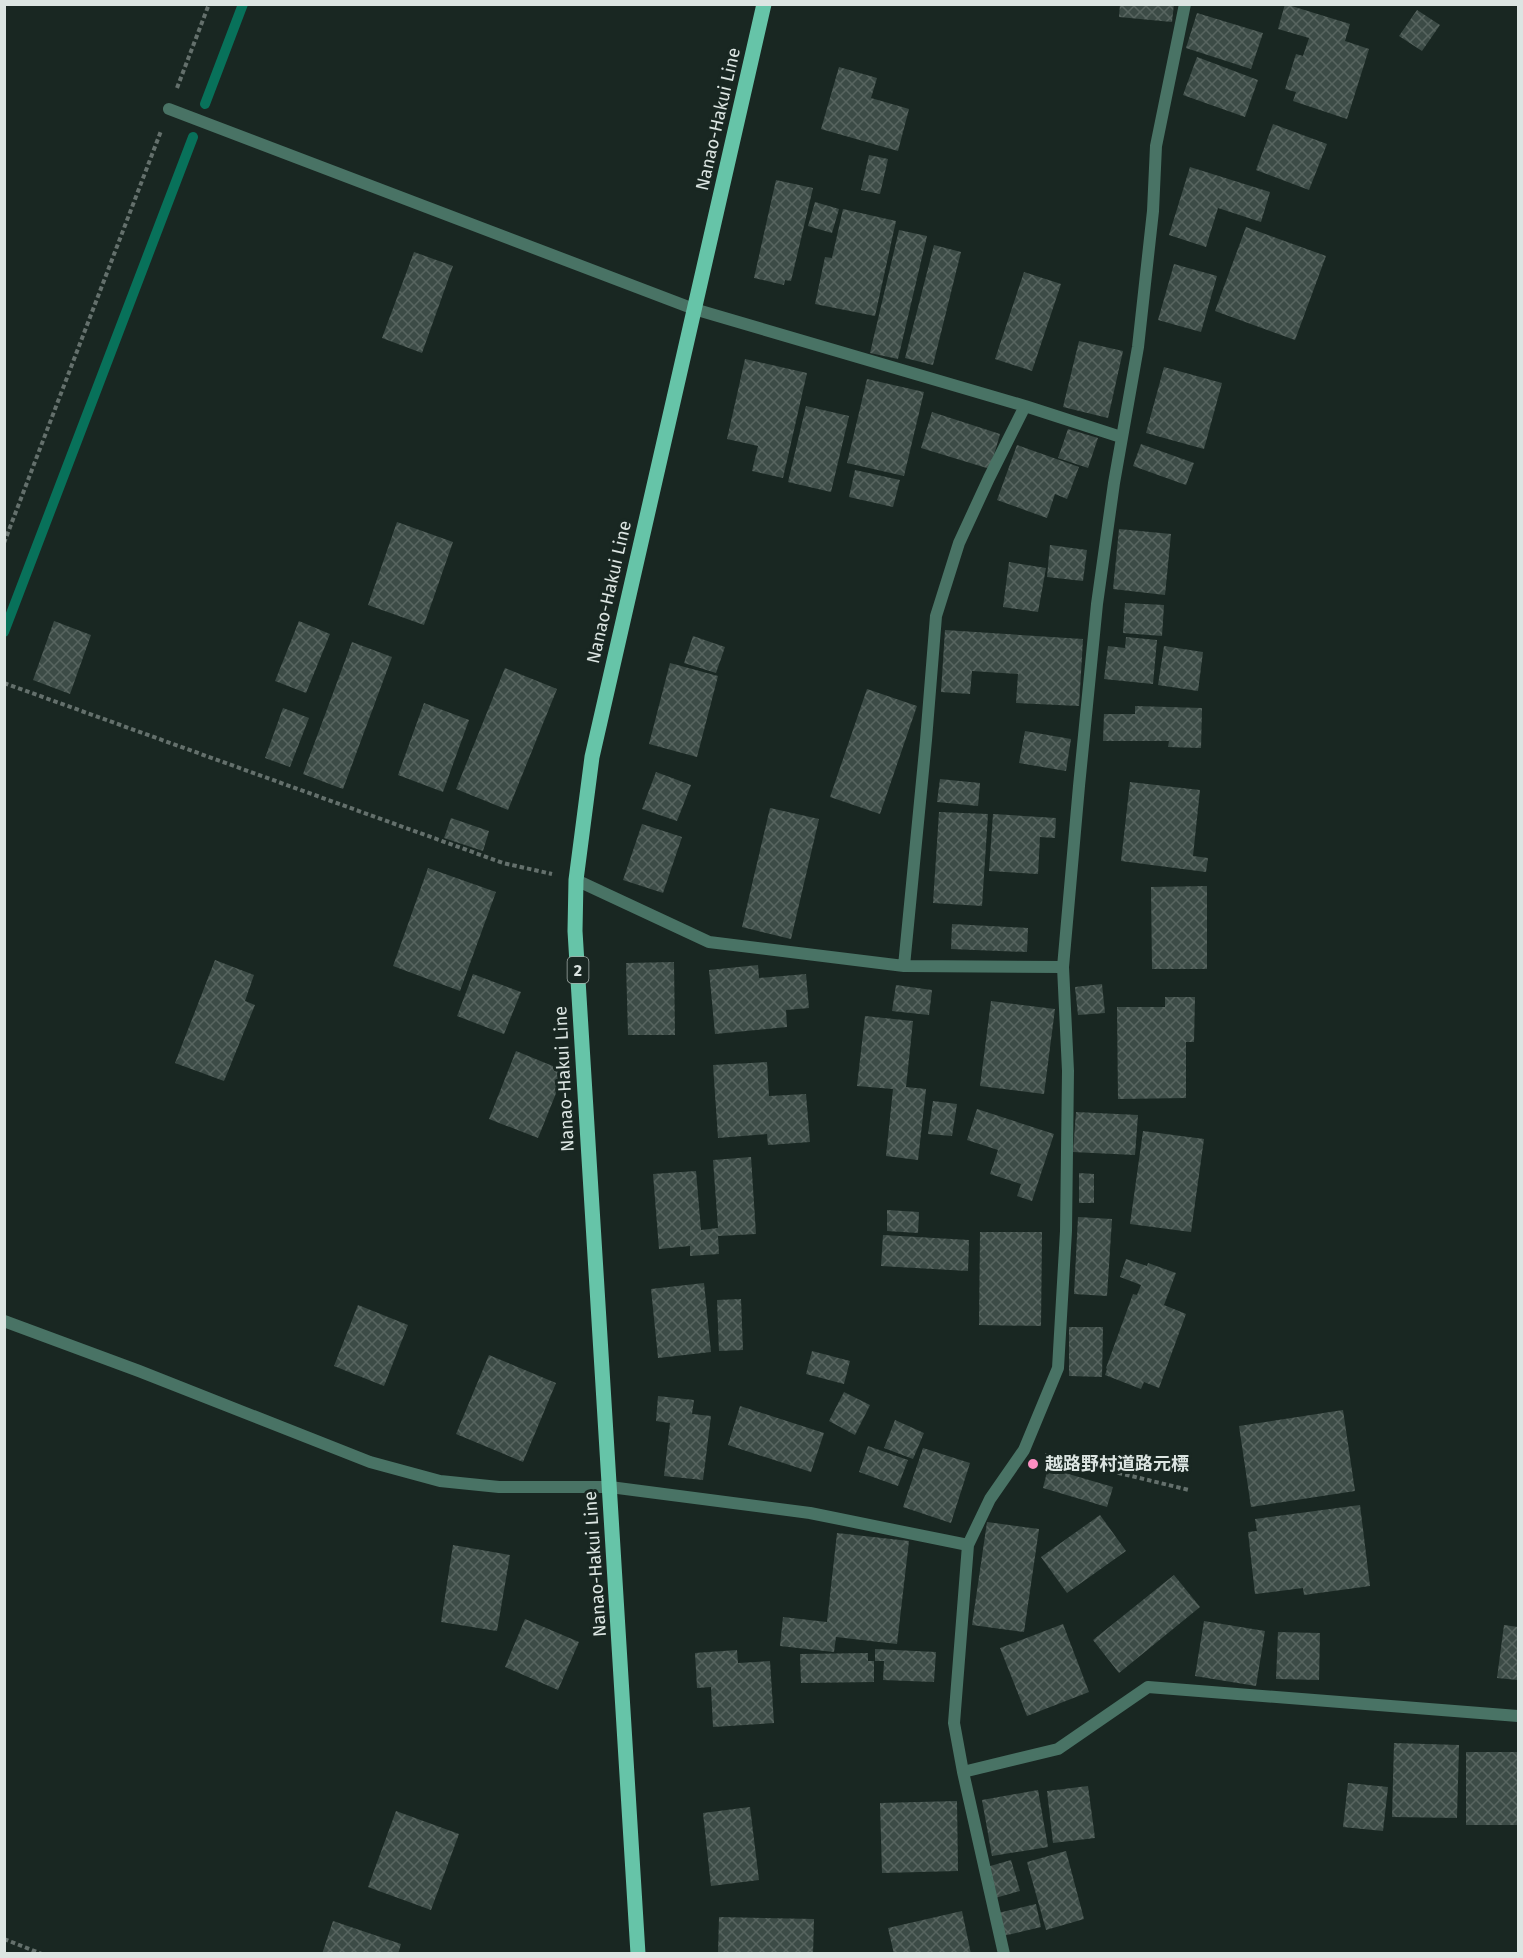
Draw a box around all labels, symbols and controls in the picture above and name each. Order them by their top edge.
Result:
street label: Nanao-Hakui Line [691,45,745,193]
street label: Nanao-Hakui Line [582,518,636,666]
road number: 2 [568,957,588,983]
street label: Nanao-Hakui Line [549,1006,579,1152]
place label: 越路野村道路元標 [1045,1453,1189,1475]
marker: 越路野村道路元標 [1026,1457,1040,1471]
street label: Nanao-Hakui Line [579,1490,611,1638]

